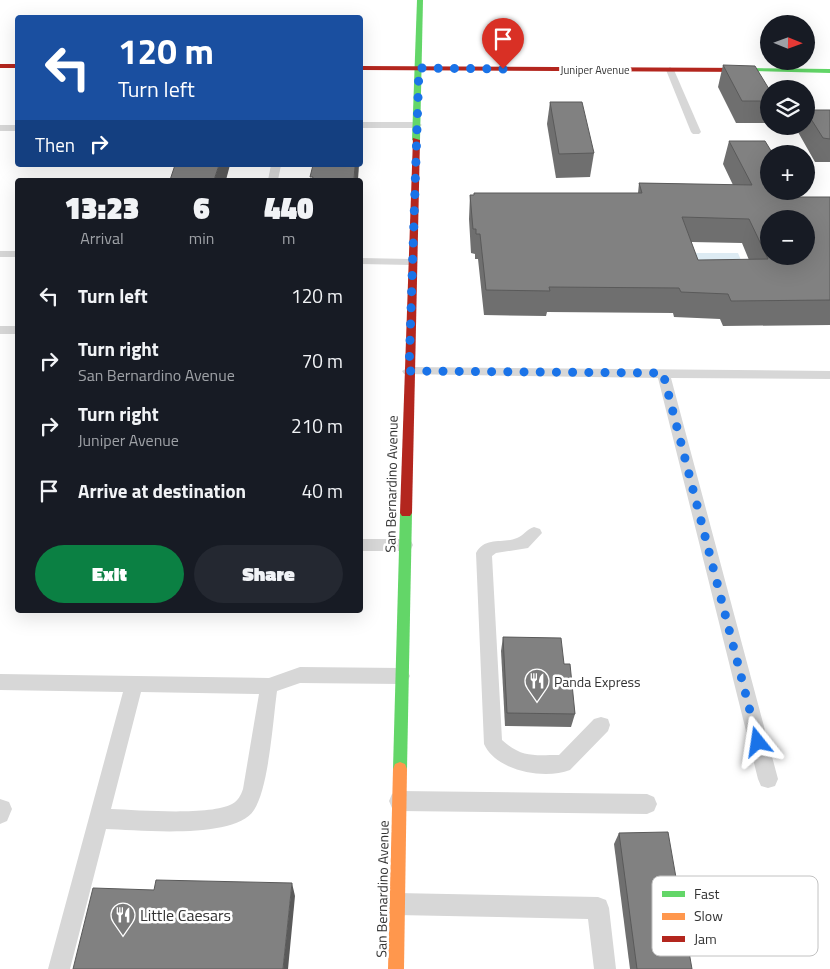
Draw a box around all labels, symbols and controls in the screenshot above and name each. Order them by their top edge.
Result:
north arrow [760,15,815,70]
map controls [760,15,815,265]
pin [482,18,524,69]
text: 120 m [118,24,214,78]
icon: arrive [489,25,517,53]
icon: left [35,35,100,100]
street label: Juniper Avenue [560,62,630,78]
text: Turn left [118,72,195,106]
button: layers [760,80,815,135]
text: Then [35,130,75,159]
icon: right [85,130,113,158]
button: + [760,145,815,200]
text: 13:23 [65,185,139,231]
text: 6 [193,185,210,231]
text: 440 [264,185,313,231]
button: − [760,210,815,265]
text: Arrival [80,226,124,250]
text: min [189,226,214,250]
text: m [282,226,295,250]
text: Turn left [78,281,148,310]
text: 120 m [291,281,343,310]
icon: left [35,282,63,310]
text: Turn right [78,334,159,363]
text: 70 m [302,346,343,375]
icon: right [35,347,63,375]
text: San Bernardino Avenue [78,363,235,387]
text: Turn right [78,399,159,428]
text: 210 m [291,411,343,440]
icon: right [35,412,63,440]
street label: San Bernardino Avenue [379,415,403,553]
text: Juniper Avenue [78,428,179,452]
text: Arrive at destination [78,476,246,505]
text: 40 m [302,476,343,505]
icon: arrive [35,477,63,505]
button: Exit [35,545,184,603]
button: Share [194,545,343,603]
restaurant icon: Panda Express [524,668,550,702]
place label: Panda Express [554,671,641,692]
position arrow [731,715,783,767]
street label: San Bernardino Avenue [370,820,394,958]
legend [652,876,818,956]
text: Fast [694,883,719,904]
restaurant icon: Little Caesars [110,902,136,936]
place label: Little Caesars [140,903,231,927]
text: Slow [694,905,723,926]
text: Jam [694,928,717,949]

